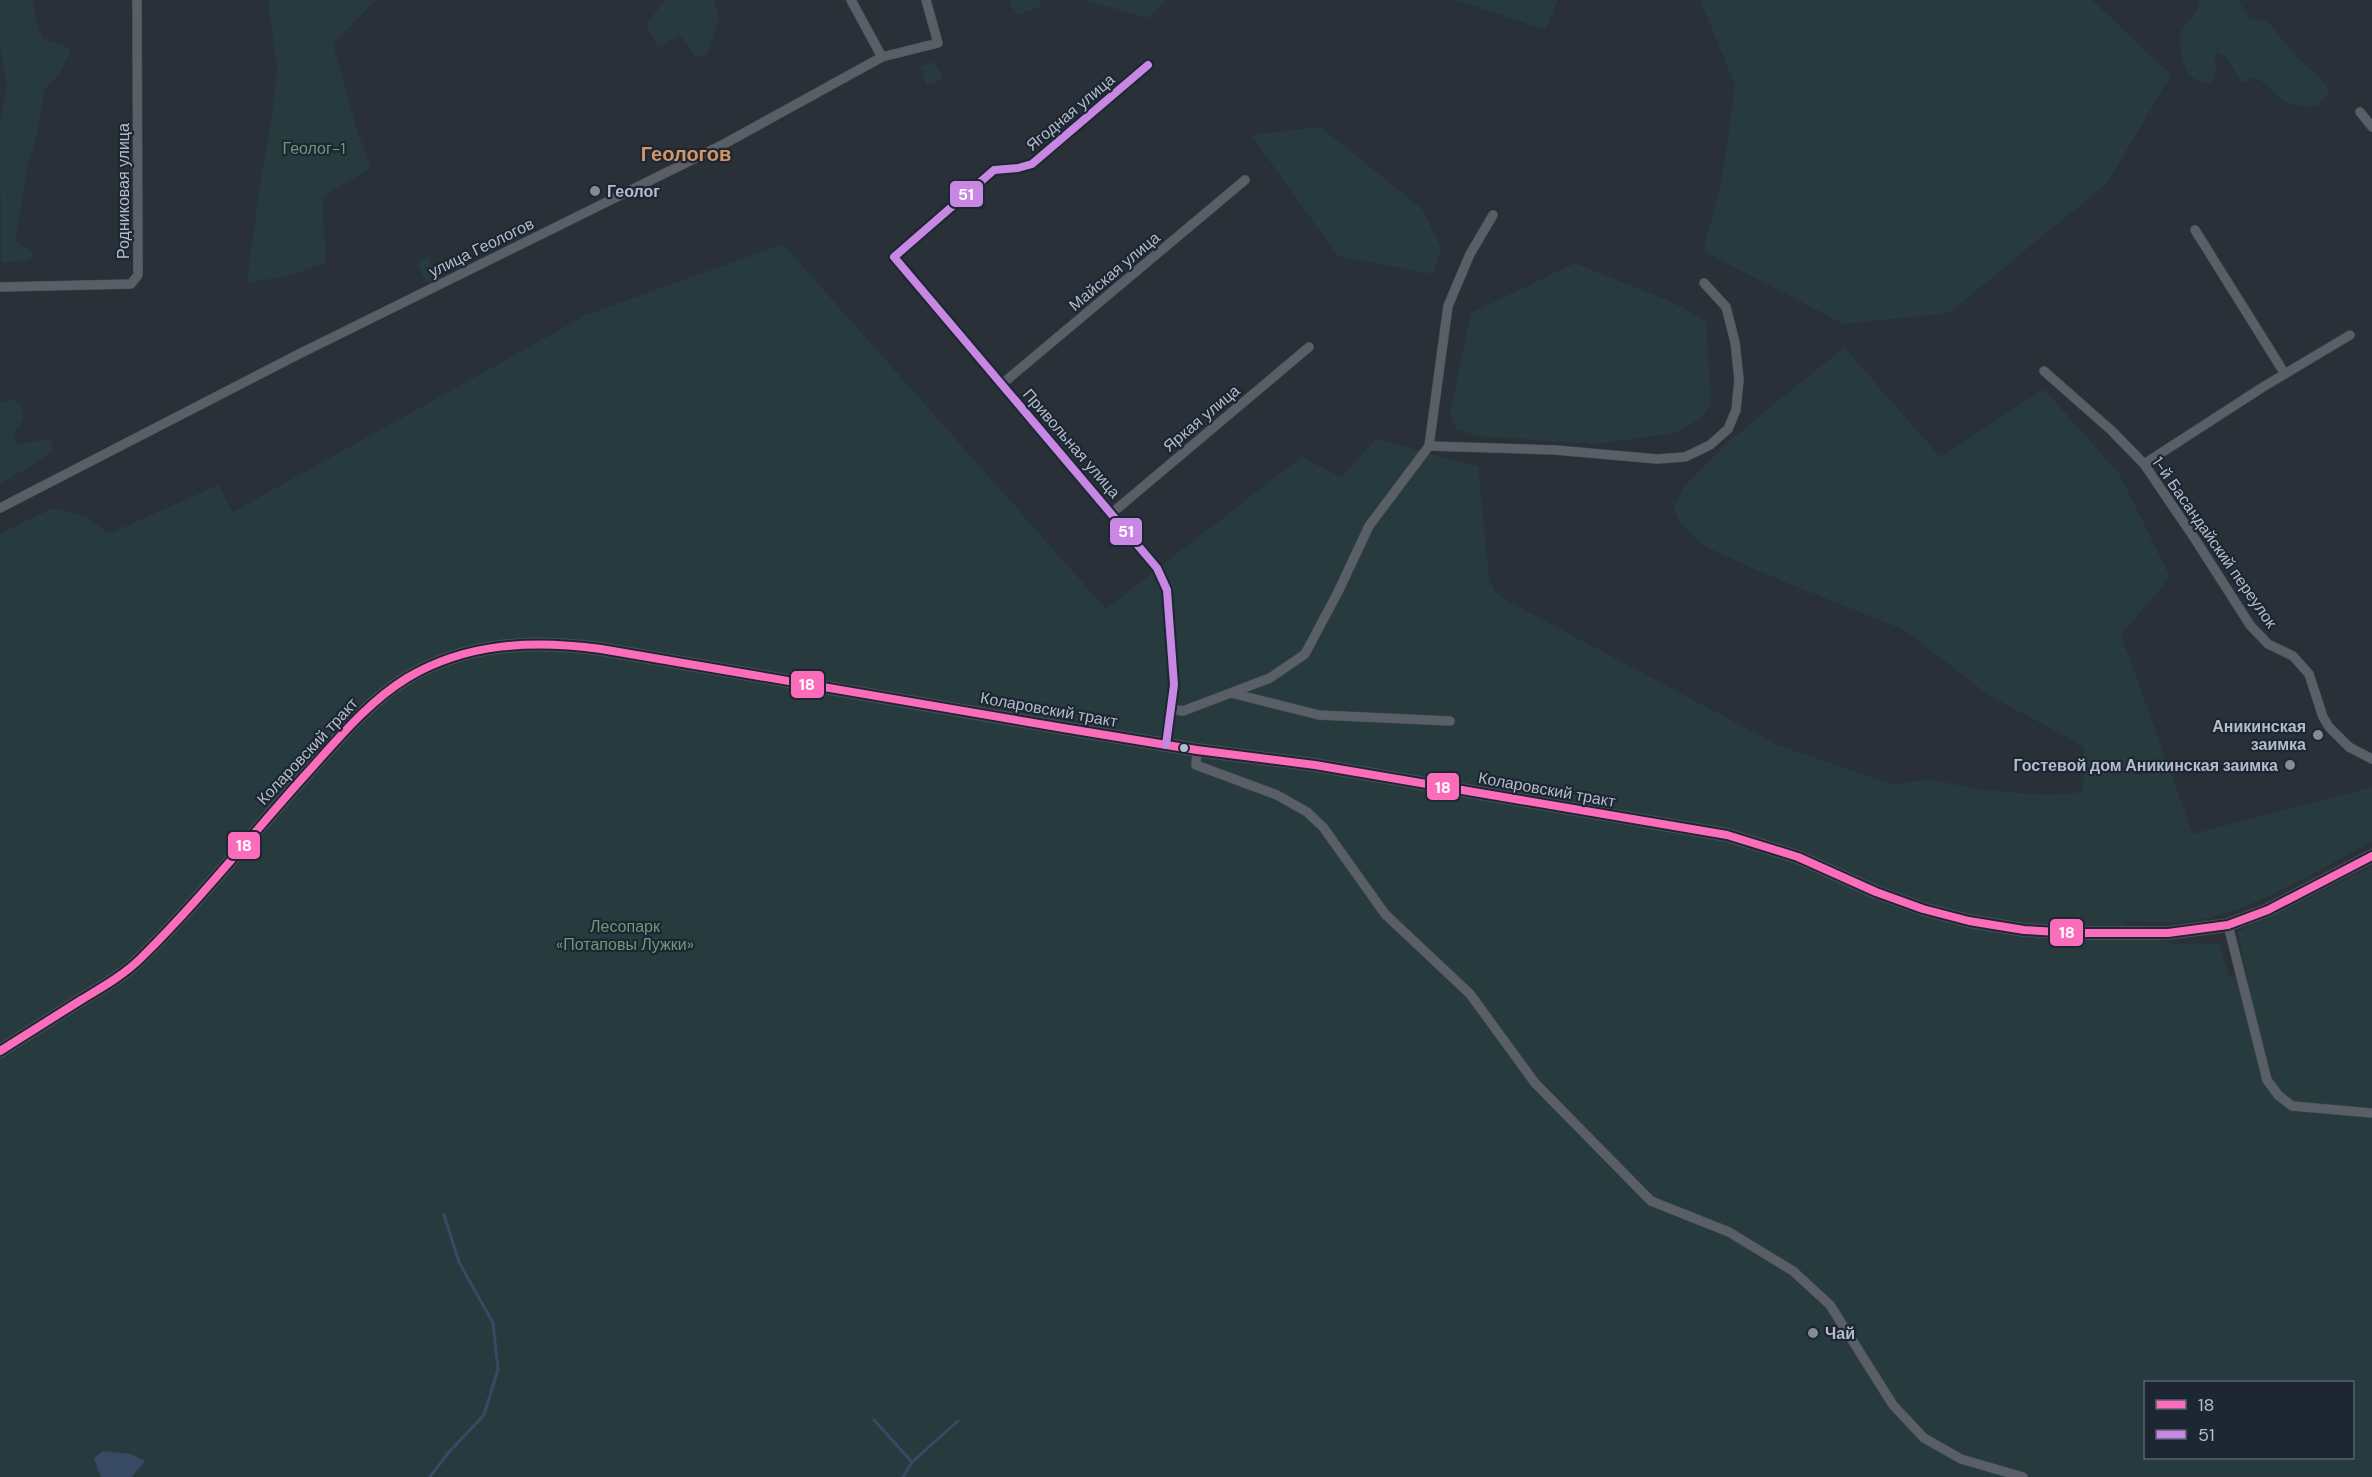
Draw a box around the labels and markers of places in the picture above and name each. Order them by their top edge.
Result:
place label: Геолог [607,181,660,202]
marker: Геолог [588,184,602,198]
place label: Аникинская заимка [2212,716,2306,755]
marker: Аникинская заимка [2311,728,2325,742]
unlabelled marker [1178,742,1190,754]
place label: Гостевой дом Аникинская заимка [2014,755,2278,776]
marker: Гостевой дом Аникинская заимка [2283,758,2297,772]
place label: Чай [1825,1323,1855,1344]
marker: Чай [1806,1326,1820,1340]

